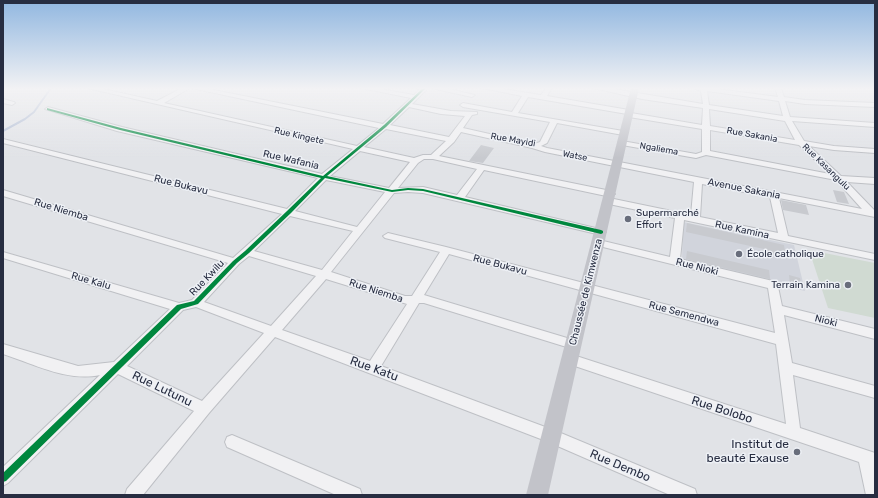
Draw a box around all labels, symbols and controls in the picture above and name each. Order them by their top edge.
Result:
street label: Rue Kingete [273,125,325,147]
street label: Rue Sakania [726,125,778,145]
street label: Rue Mayidi [490,131,536,149]
street label: Ngaliema [639,140,679,158]
street label: Rue Kasangulu [800,141,852,193]
street label: Rue Wafania [262,148,320,172]
street label: Watse [562,148,588,164]
street label: Rue Bukavu [153,172,209,198]
street label: Avenue Sakania [707,176,781,202]
street label: Rue Niemba [32,196,90,224]
place label: Supermarché Effort [636,207,699,230]
marker: Supermarché Effort [623,214,633,224]
street label: Rue Kamina [714,218,770,242]
street label: Chaussée de Kimwenza [567,237,605,347]
place label: École catholique [747,248,824,260]
marker: École catholique [734,249,744,259]
street label: Rue Bukavu [472,252,528,278]
street label: Rue Nioki [675,256,719,278]
street label: Rue Kwilu [187,258,227,298]
street label: Rue Kalu [70,270,112,292]
street label: Rue Niemba [348,277,404,305]
place label: Terrain Kamina [771,279,840,291]
marker: Terrain Kamina [843,280,853,290]
street label: Rue Semendwa [648,299,720,329]
street label: Nioki [814,312,838,330]
street label: Rue Katu [348,354,400,384]
street label: Rue Lutunu [130,368,194,410]
street label: Rue Bolobo [690,393,754,427]
place label: Institut de beauté Exause [707,438,789,466]
street label: Rue Dembo [588,447,652,485]
marker: Institut de beauté Exause [792,447,802,457]

